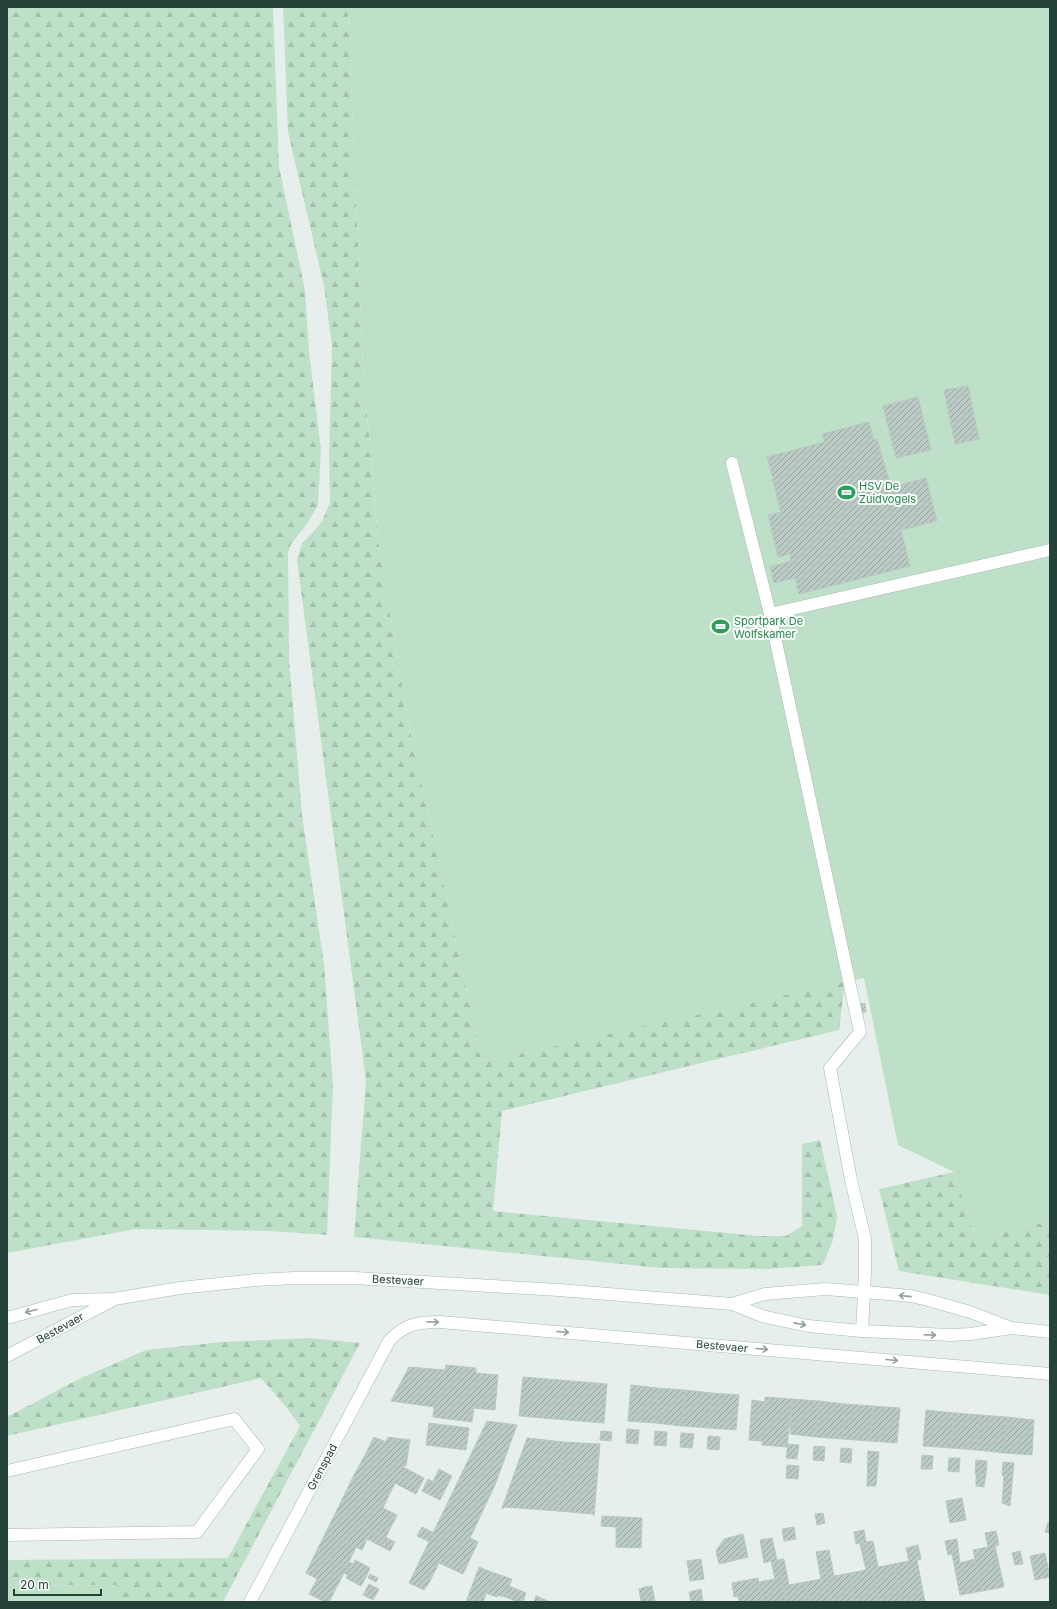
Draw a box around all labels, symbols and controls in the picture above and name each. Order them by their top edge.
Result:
place label: HSV De Zuidvogels [859,479,916,506]
sports icon: HSV De Zuidvogels [836,482,856,502]
place label: Sportpark De Wolfskamer [734,614,803,641]
sports icon: Sportpark De Wolfskamer [711,617,731,637]
street label: Bestevaer [372,1272,424,1288]
one-way arrow [899,1292,912,1299]
one-way arrow [25,1308,38,1315]
street label: Bestevaer [34,1309,86,1347]
one-way arrow [426,1318,439,1326]
one-way arrow [793,1320,806,1328]
one-way arrow [556,1329,569,1336]
one-way arrow [923,1331,936,1338]
street label: Bestevaer [696,1337,748,1355]
one-way arrow [755,1345,768,1353]
one-way arrow [885,1356,898,1363]
street label: Grenspad [304,1441,340,1493]
scale bar [14,1571,101,1597]
text: 20 m [20,1577,49,1592]

